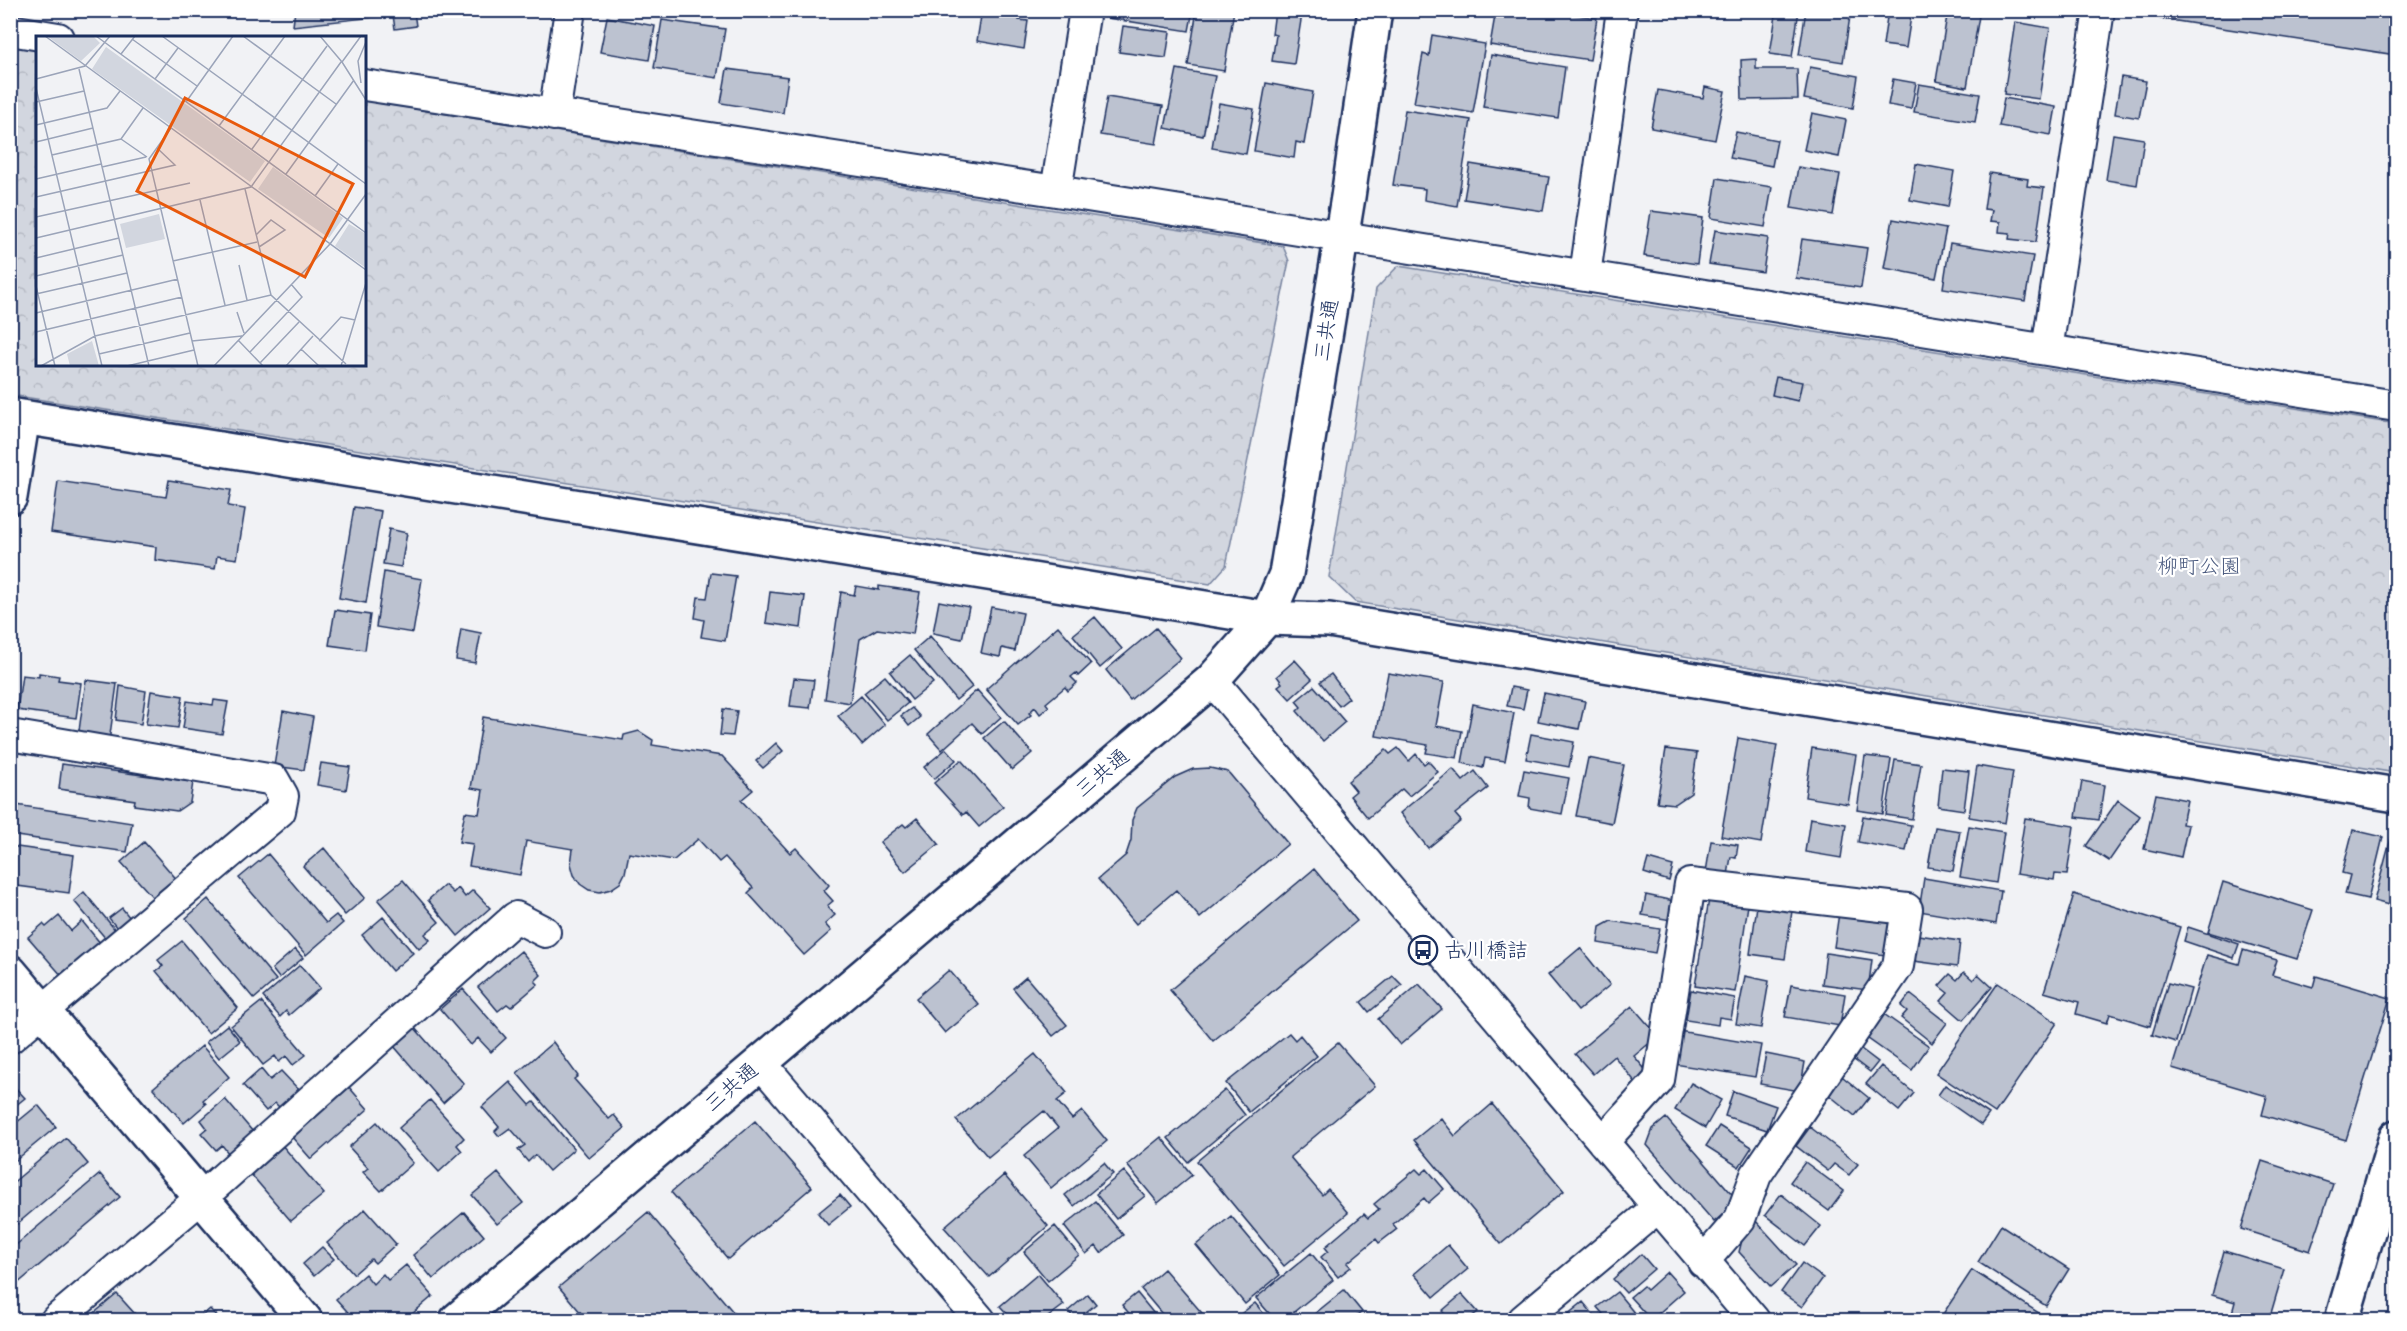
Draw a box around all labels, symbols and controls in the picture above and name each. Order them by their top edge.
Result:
inset map [36,36,366,366]
street label: 三共通 [1308,297,1345,363]
park label: 柳町公園 [2157,553,2241,580]
street label: 三共通 [1070,743,1135,804]
bus stop icon: 古川橋詰 [1407,934,1439,966]
place label: 古川橋詰 [1444,937,1528,964]
street label: 三共通 [699,1057,764,1118]

